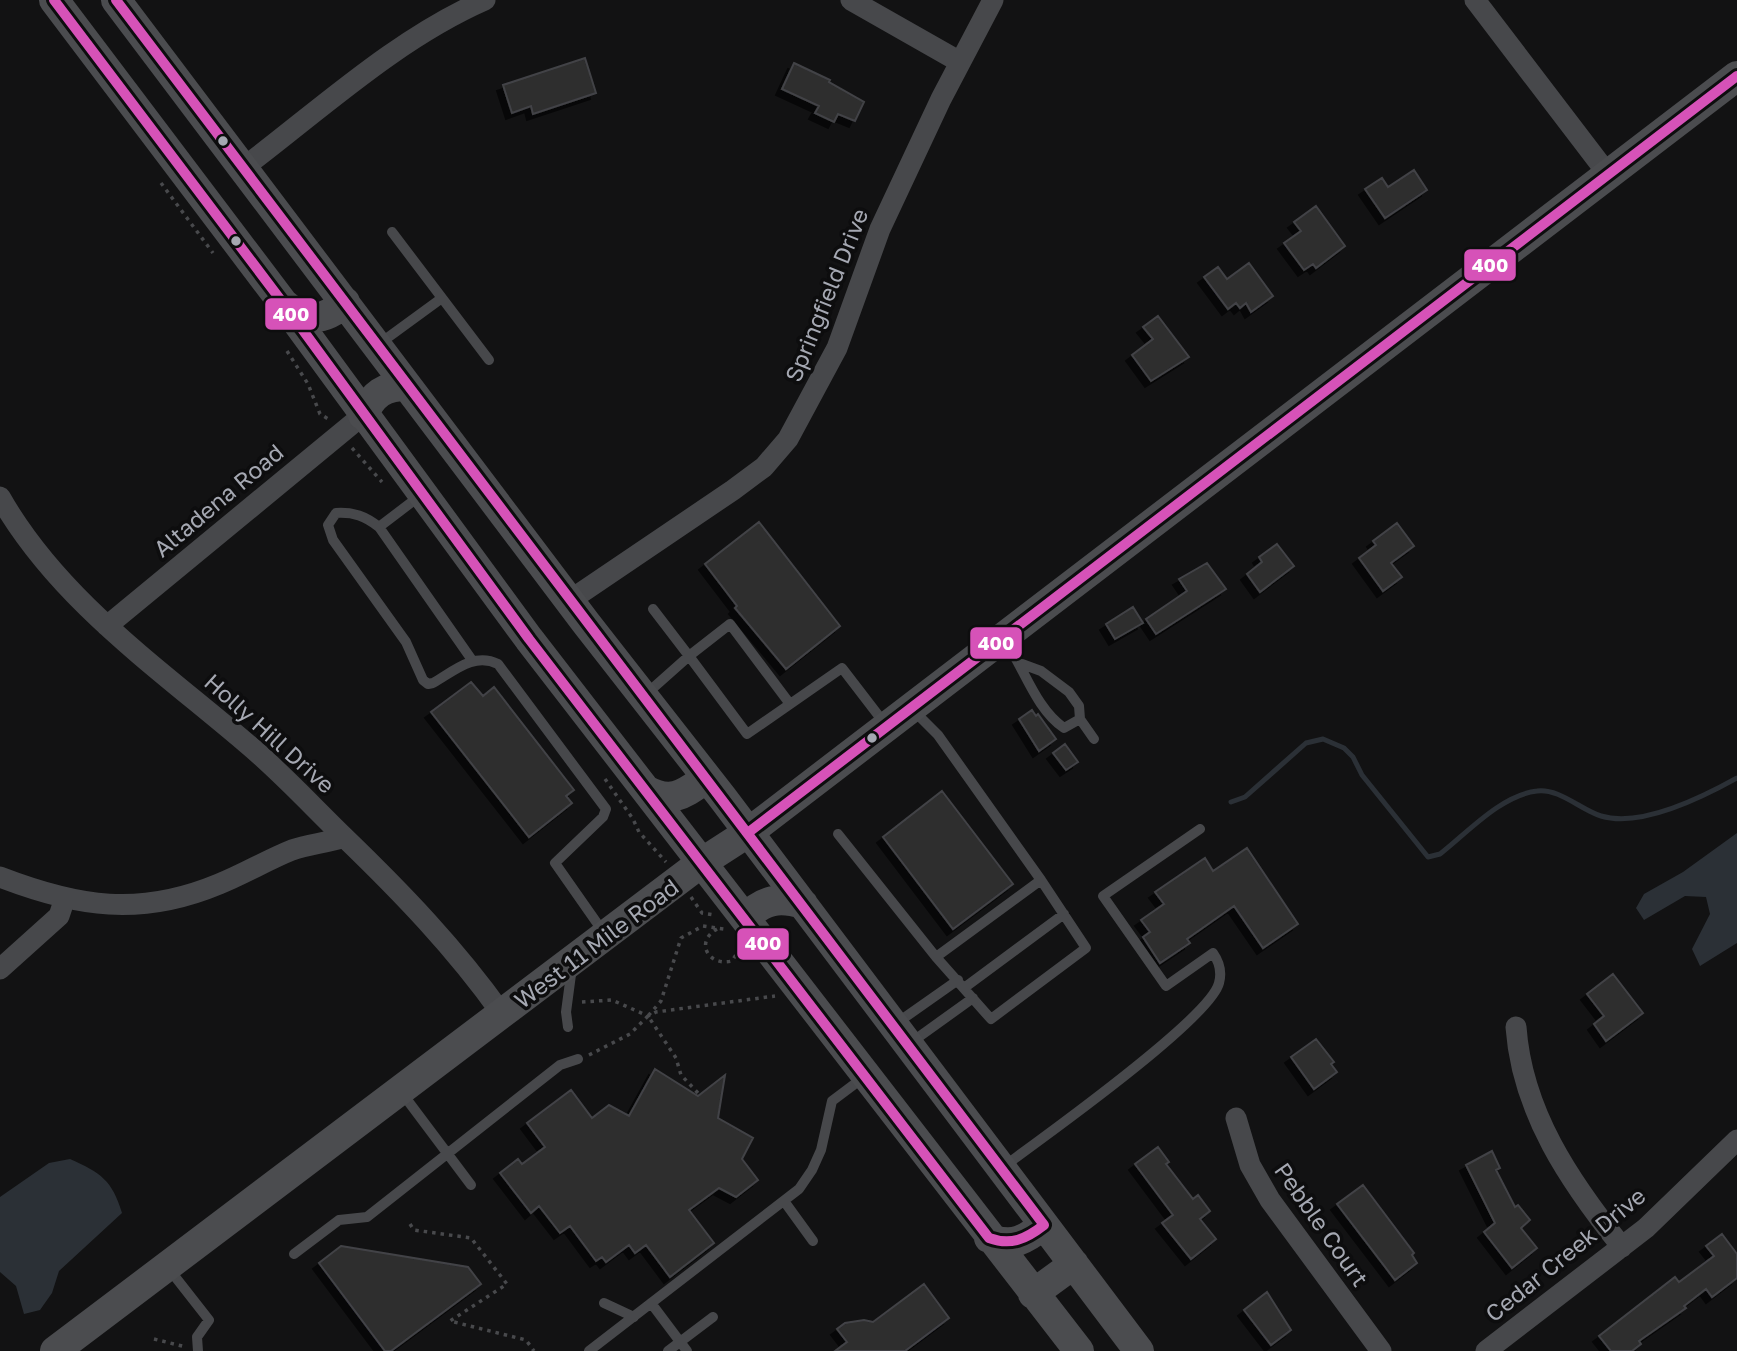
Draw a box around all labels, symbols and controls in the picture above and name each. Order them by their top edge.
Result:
unlabelled marker [216,134,230,148]
street label: Springfield Drive [779,204,873,386]
unlabelled marker [229,234,243,248]
line badge: 400 [1463,248,1517,282]
text: 400 [1472,253,1508,276]
line badge: 400 [264,297,318,331]
text: 400 [273,302,309,325]
street label: Altadena Road [147,438,289,562]
line badge: 400 [969,626,1023,660]
text: 400 [978,631,1014,654]
street label: Holly Hill Drive [199,667,341,799]
unlabelled marker [865,731,879,745]
street label: West 11 Mile Road [508,872,684,1014]
line badge: 400 [736,927,790,961]
text: 400 [745,931,781,954]
street label: Pebble Court [1269,1157,1375,1291]
street label: Cedar Creek Drive [1479,1181,1651,1327]

